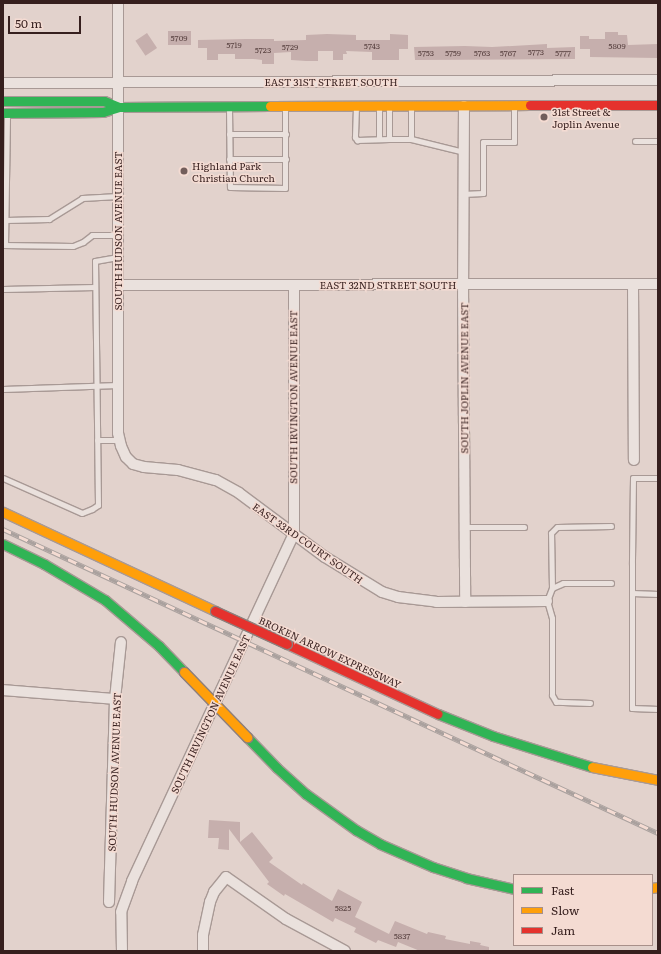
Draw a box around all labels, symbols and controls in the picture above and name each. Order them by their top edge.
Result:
scale bar [10,8,83,34]
text: 50 m [15,14,42,32]
house number: 5709 [171,33,187,43]
house number: 5719 [226,40,242,50]
house number: 5743 [364,41,380,51]
house number: 5809 [608,41,626,51]
house number: 5729 [282,42,298,52]
house number: 5723 [255,45,271,55]
house number: 5773 [528,47,544,57]
house number: 5753 [418,48,434,58]
house number: 5759 [445,48,461,58]
house number: 5763 [474,48,490,58]
house number: 5767 [500,48,516,58]
house number: 5777 [555,48,571,58]
street label: EAST 31ST STREET SOUTH [264,76,398,88]
place label: 31st Street & Joplin Avenue [552,105,619,128]
marker: 31st Street & Joplin Avenue [539,112,549,122]
street label: SOUTH HUDSON AVENUE EAST [112,151,124,311]
place label: Highland Park Christian Church [192,159,275,182]
marker: Highland Park Christian Church [179,166,189,176]
street label: EAST 32ND STREET SOUTH [320,279,456,291]
street label: SOUTH JOPLIN AVENUE EAST [458,302,470,454]
street label: SOUTH IRVINGTON AVENUE EAST [287,310,299,484]
street label: EAST 33RD COURT SOUTH [250,500,366,586]
street label: BROKEN ARROW EXPRESSWAY [257,614,403,690]
street label: SOUTH IRVINGTON AVENUE EAST [168,633,252,795]
street label: SOUTH HUDSON AVENUE EAST [105,692,123,852]
legend [513,874,653,946]
text: Fast [551,881,574,899]
text: Slow [551,901,579,919]
house number: 5825 [335,903,351,913]
text: Jam [551,921,575,939]
house number: 5837 [394,931,410,941]

